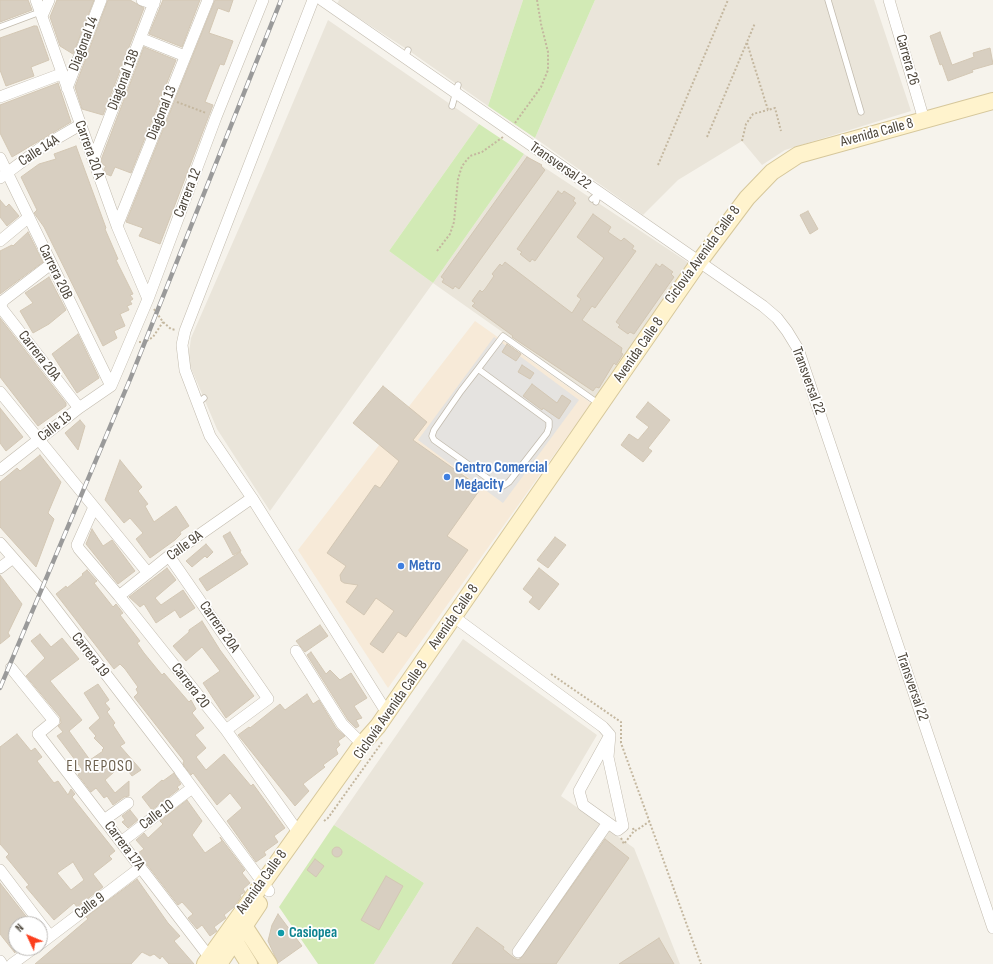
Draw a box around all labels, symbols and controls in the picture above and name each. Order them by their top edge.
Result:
street label: Diagonal 14 [65,14,103,74]
street label: Carrera 26 [891,32,923,88]
street label: Diagonal 13B [104,47,144,113]
street label: Diagonal 13 [143,83,181,143]
street label: Avenida Calle 8 [838,115,916,151]
street label: Carrera 20 A [70,118,108,182]
street label: Calle 14A [15,131,63,171]
street label: Transversal 22 [526,138,594,194]
street label: Carrera 12 [170,166,206,220]
street label: Ciclovía Avenida Calle 8 [661,203,745,307]
street label: Carrera 20B [34,242,76,302]
street label: Avenida Calle 8 [610,314,668,386]
street label: Carrera 20A [14,327,64,385]
street label: Transversal 22 [787,345,829,417]
street label: Calle 13 [34,408,76,446]
place label: Centro Comercial Megacity [455,459,548,494]
marker: Centro Comercial Megacity [442,472,452,482]
street label: Calle 9A [164,527,206,565]
place label: Metro [409,557,441,575]
marker: Metro [396,561,406,571]
street label: Avenida Calle 8 [425,581,483,653]
street label: Carrera 20A [195,598,243,656]
street label: Carrera 19 [67,629,113,681]
street label: Transversal 22 [892,650,932,724]
street label: Ciclovía Avenida Calle 8 [350,657,432,763]
street label: Carrera 20 [167,660,213,712]
district label: EL REPOSO [66,757,134,777]
street label: Calle 10 [136,796,178,834]
street label: Carrera 17A [100,818,148,874]
street label: Avenida Calle 8 [233,846,291,918]
street label: Calle 9 [71,889,109,923]
north arrow [8,916,48,956]
text: N [13,921,26,935]
place label: Casiopea [289,924,337,942]
marker: Casiopea [276,928,286,938]

